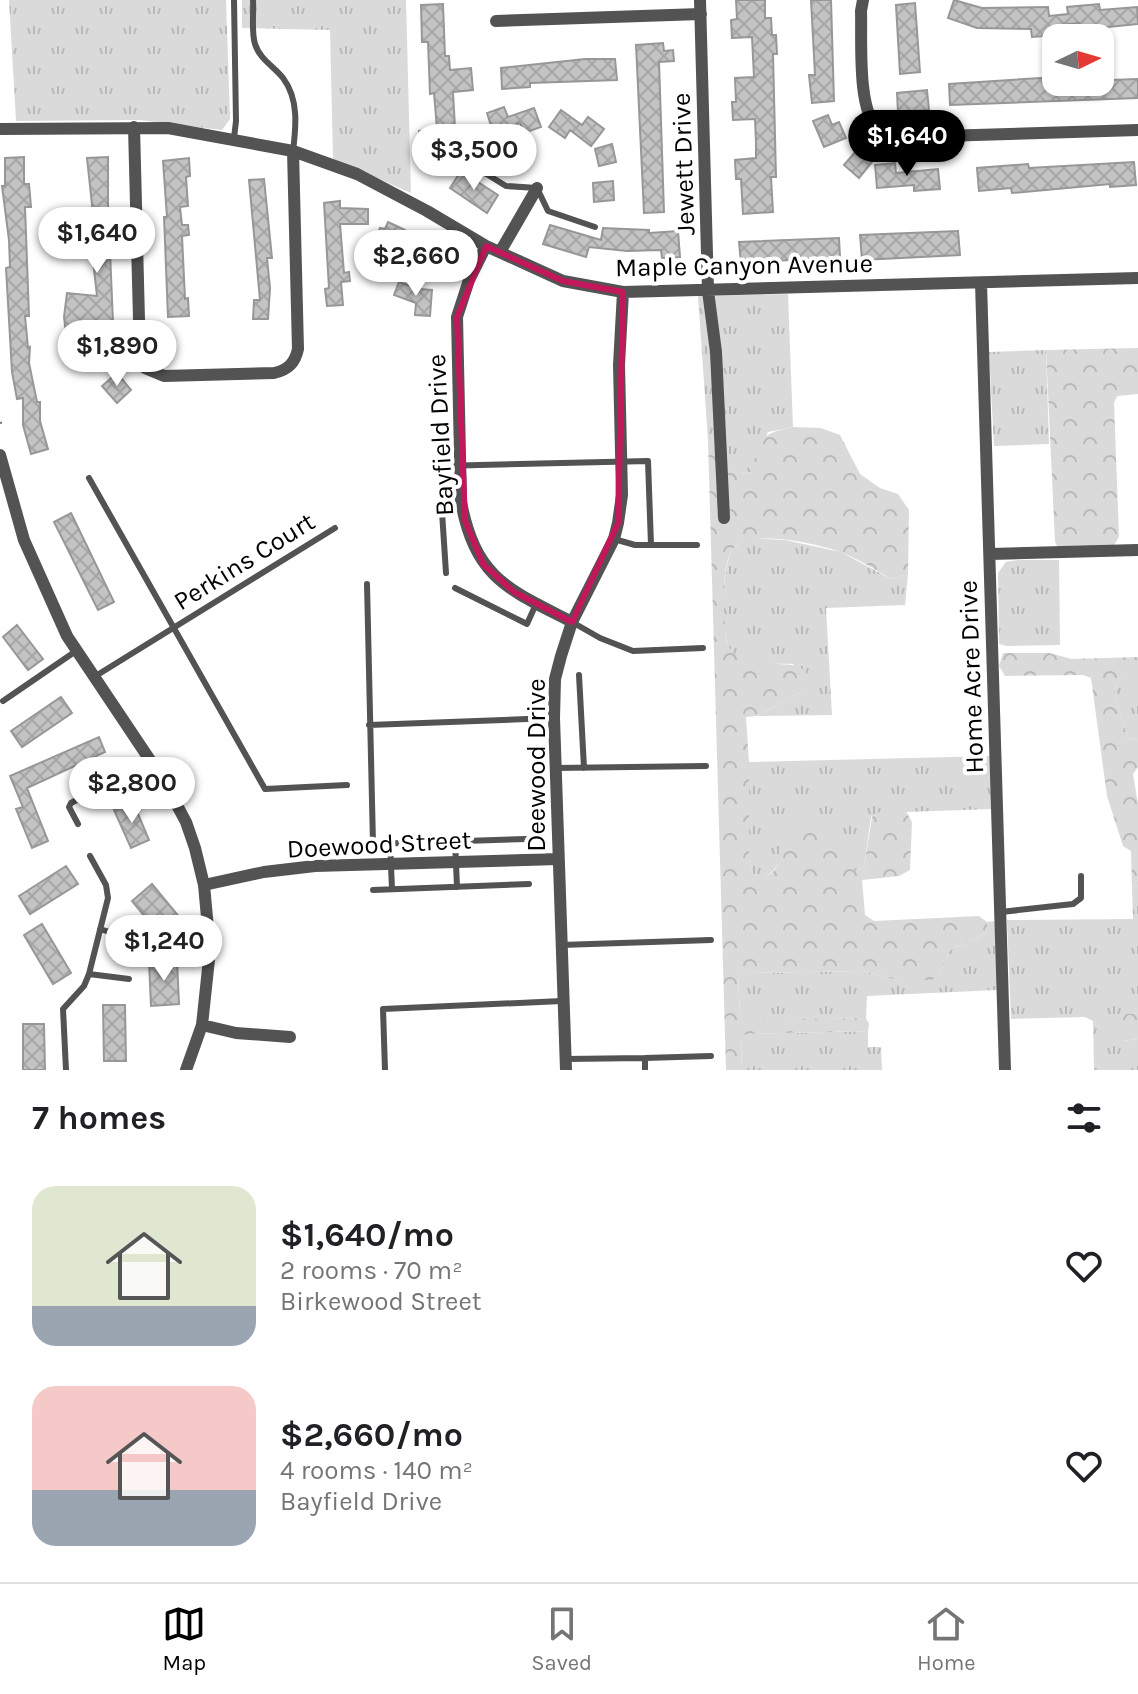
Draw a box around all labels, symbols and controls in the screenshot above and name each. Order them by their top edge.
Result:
north arrow [1042,24,1114,96]
map controls [1042,24,1114,96]
street label: Jewett Drive [666,92,701,236]
pin: $1,640 [842,110,972,178]
text: $1,640 [866,120,948,151]
pin: $3,500 [409,124,539,192]
text: $3,500 [430,134,518,165]
pin: $1,640 [32,207,162,275]
text: $1,640 [56,217,138,248]
pin: $2,660 [351,230,481,298]
text: $2,660 [372,240,460,271]
street label: Maple Canyon Avenue [615,248,873,283]
pin: $1,890 [52,320,182,388]
text: $1,890 [76,330,158,361]
street label: Bayfield Drive [421,353,460,517]
street label: Perkins Court [168,506,321,617]
street label: Home Acre Drive [953,580,990,774]
street label: Deewood Drive [521,678,552,852]
pin: $2,800 [67,757,197,825]
text: $2,800 [87,767,177,798]
street label: Doewood Street [286,824,472,865]
pin: $1,240 [99,915,229,983]
text: $1,240 [123,925,205,956]
icon: filters [1062,1096,1106,1140]
text: 7 homes [32,1098,166,1138]
text: $1,640/mo [280,1215,454,1255]
icon: home [96,1218,192,1314]
icon: heart [1062,1244,1106,1288]
text: 2 rooms · 70 m² [280,1255,463,1286]
text: Birkewood Street [280,1286,482,1317]
text: $2,660/mo [280,1415,463,1455]
icon: home [96,1418,192,1514]
icon: heart [1062,1444,1106,1488]
text: 4 rooms · 140 m² [280,1455,473,1486]
text: Bayfield Drive [280,1486,442,1517]
tab: Map [162,1602,206,1676]
tab: Saved [531,1602,592,1676]
tab: Home [917,1602,976,1676]

